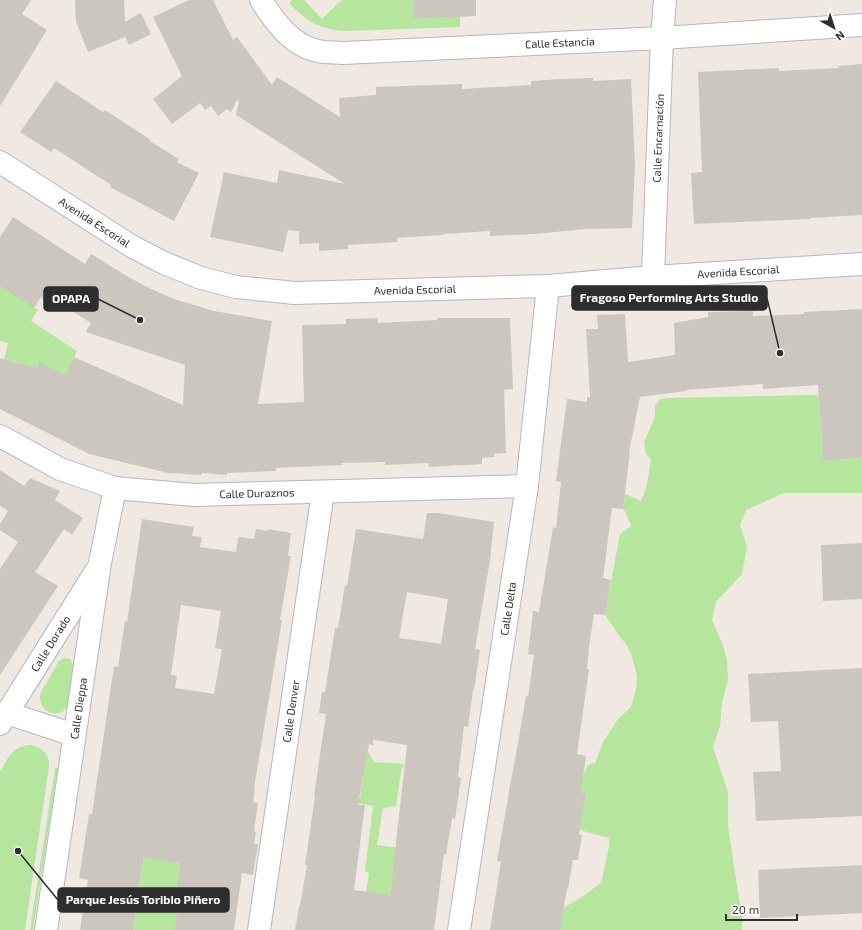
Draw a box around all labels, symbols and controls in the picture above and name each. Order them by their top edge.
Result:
north arrow [814,8,854,48]
text: N [833,29,848,44]
street label: Calle Estancia [525,34,595,50]
street label: Calle Encarnación [650,93,666,183]
street label: Avenida Escorial [57,194,133,250]
street label: Avenida Escorial [697,262,780,280]
street label: Avenida Escorial [374,282,457,297]
callout: Fragoso Performing Arts Studio [572,286,767,310]
callout: OPAPA [44,287,98,311]
text: Fragoso Performing Arts Studio [580,290,758,304]
text: OPAPA [52,291,90,305]
street label: Calle Duraznos [219,485,295,500]
street label: Calle Delta [497,581,518,636]
street label: Calle Dorado [28,613,73,674]
street label: Calle Dieppa [67,677,89,740]
street label: Calle Denver [279,679,302,743]
callout: Parque Jesús Toribio Piñero [58,888,229,912]
text: Parque Jesús Toribio Piñero [66,892,220,906]
scale bar [726,896,797,922]
text: 20 m [732,902,759,916]

